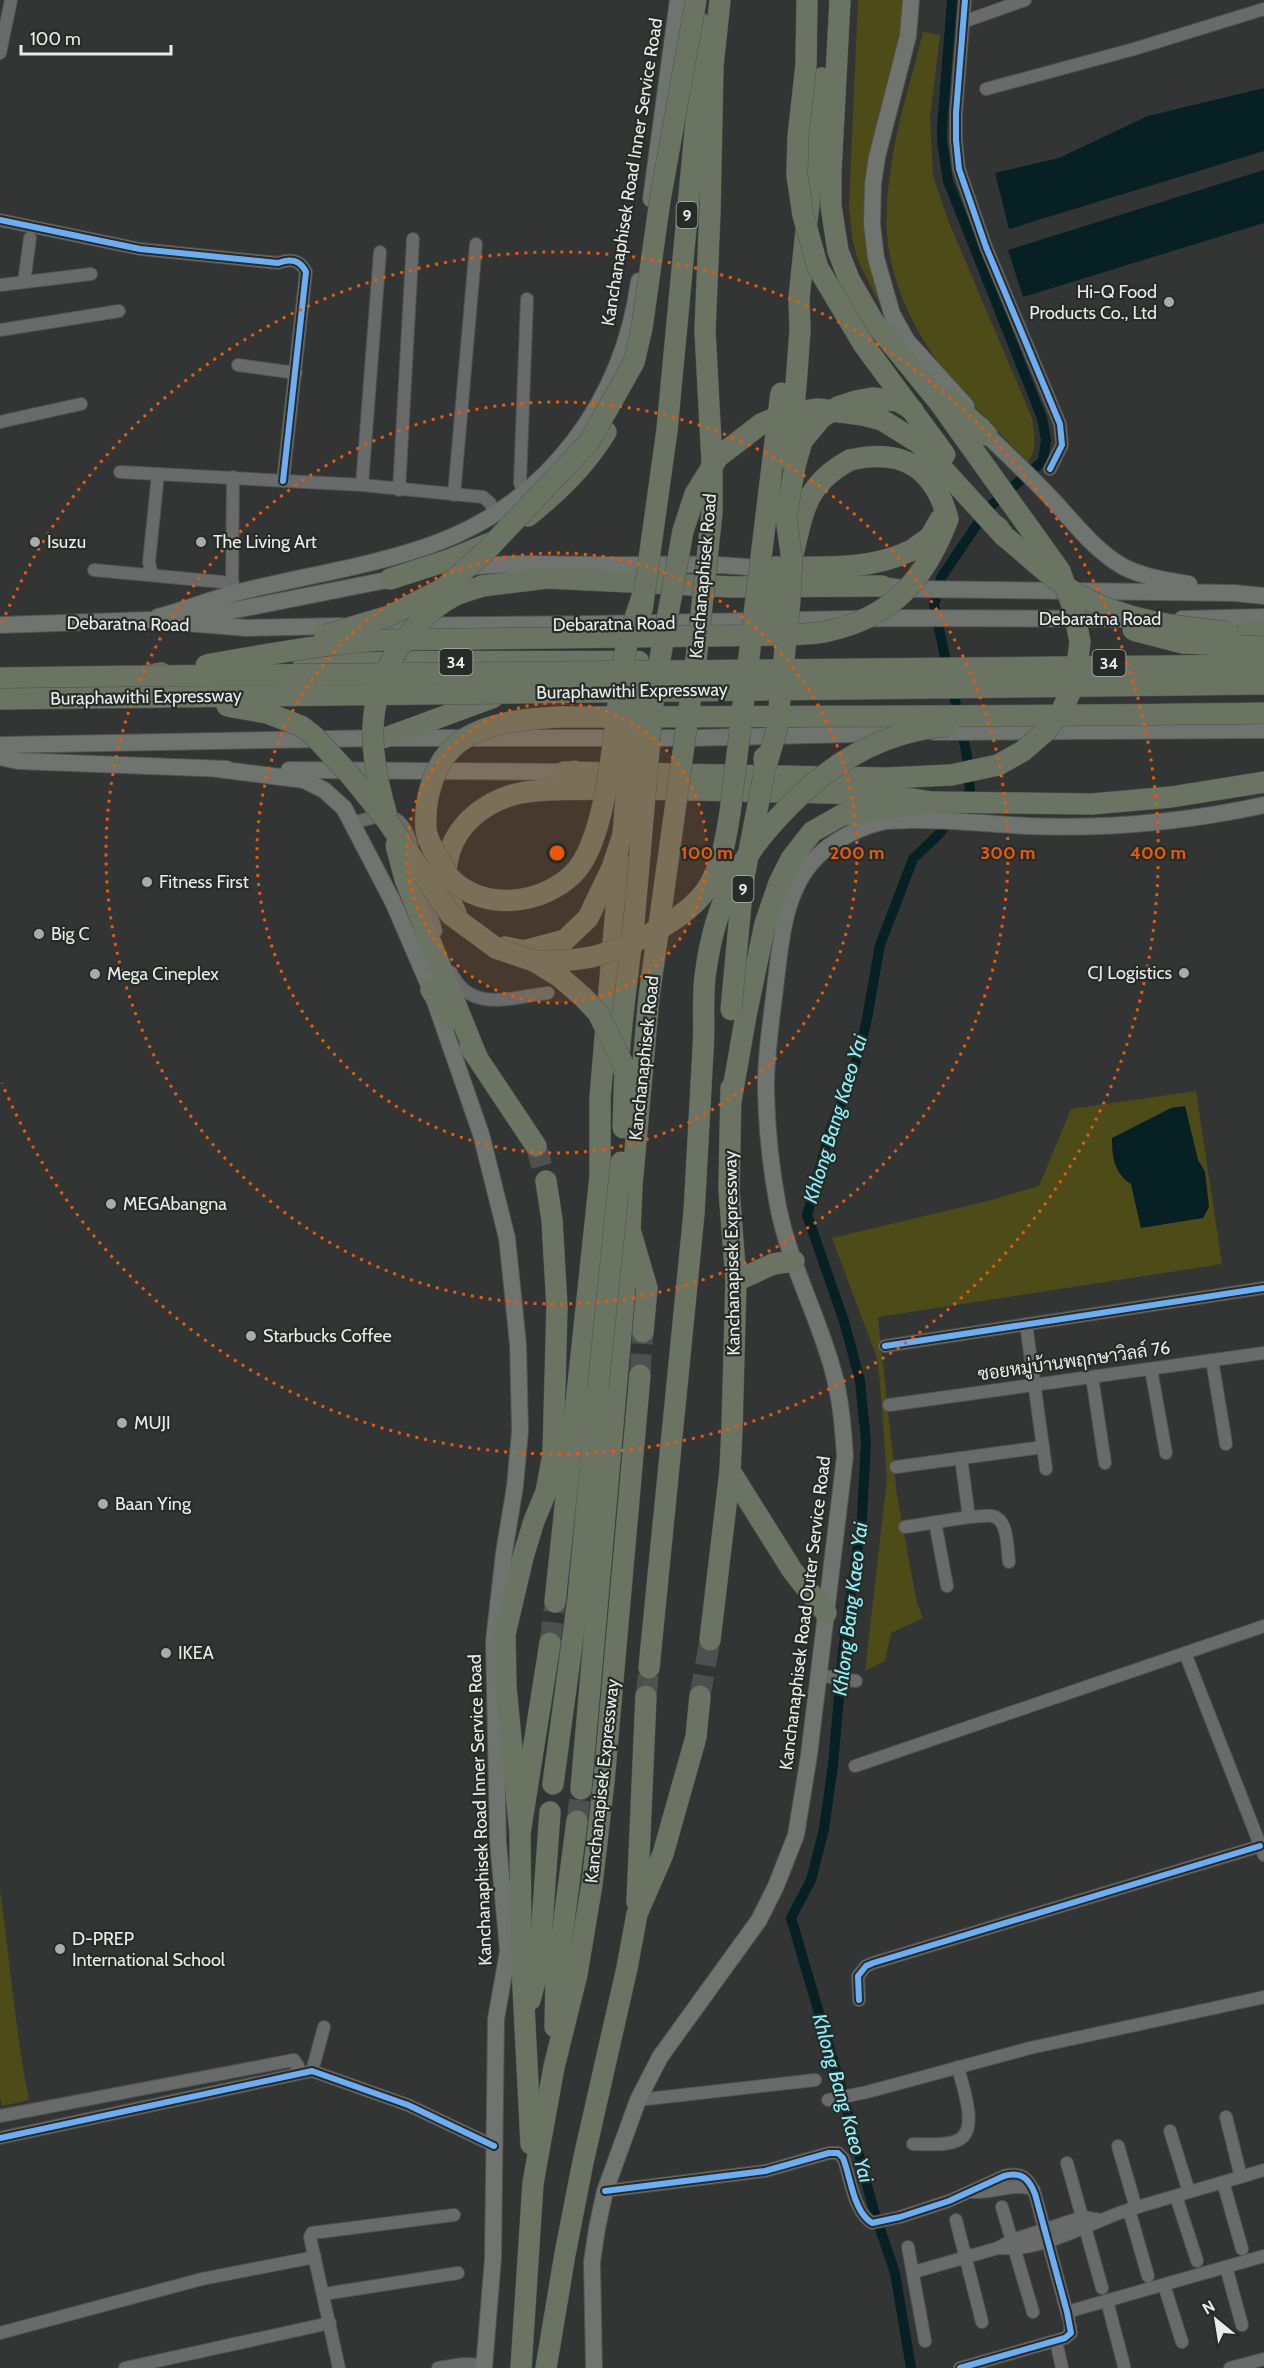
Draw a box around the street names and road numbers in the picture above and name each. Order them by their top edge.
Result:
street label: Kanchanaphisek Road Inner Service Road [597,16,667,328]
road number: 9 [676,202,698,228]
street label: Kanchanaphisek Road [685,493,721,659]
street label: Debaratna Road [1039,608,1161,630]
street label: Debaratna Road [66,612,190,636]
street label: Debaratna Road [552,612,676,636]
road number: 34 [440,649,472,675]
road number: 34 [1092,650,1126,676]
street label: Buraphawithi Expressway [536,678,728,704]
street label: Buraphawithi Expressway [50,684,242,710]
road number: 9 [732,876,754,902]
street label: Kanchanaphisek Road [624,975,664,1141]
street label: Kanchanapisek Expressway [719,1150,745,1356]
street label: ซอยหมู่บ้านพฤกษาวิลล์ 76 [976,1335,1172,1387]
street label: Kanchanaphisek Road Outer Service Road [775,1455,835,1771]
street label: Kanchanaphisek Road Inner Service Road [464,1654,496,1966]
street label: Kanchanapisek Expressway [580,1678,624,1884]

